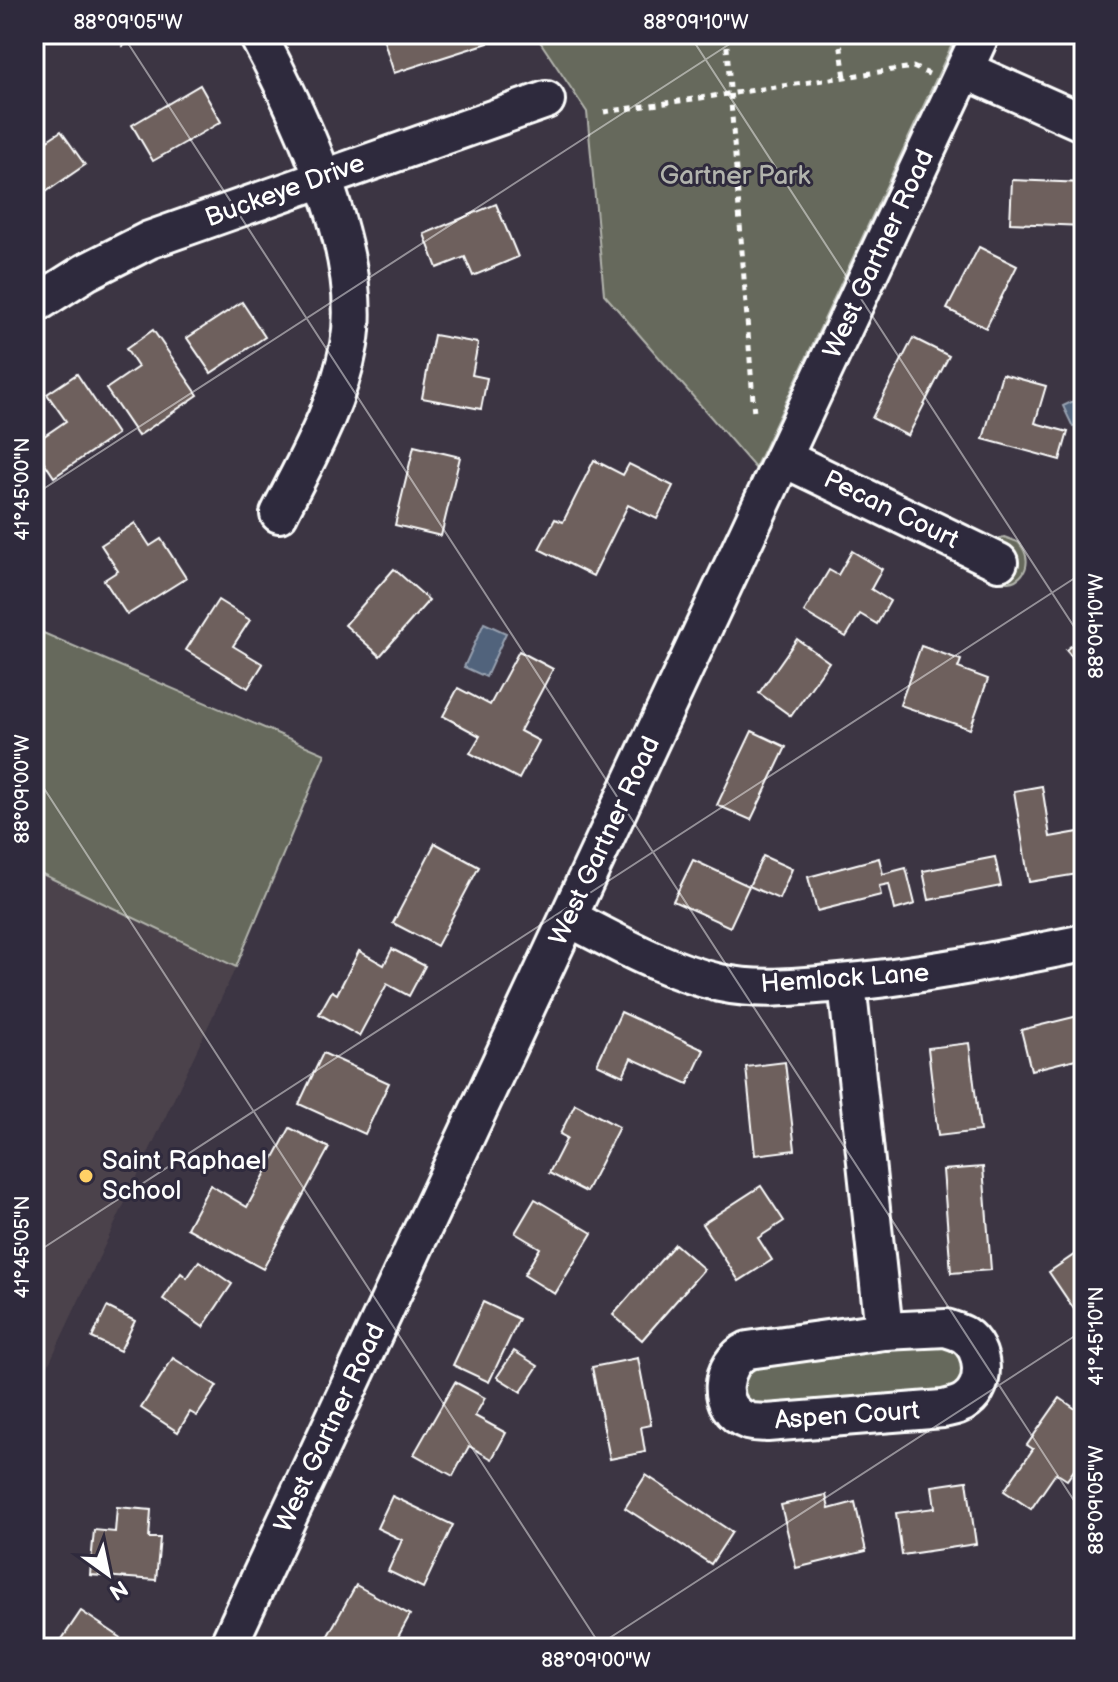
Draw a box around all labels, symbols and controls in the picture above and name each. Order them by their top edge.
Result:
text: 88°09'05"W [73,11,183,35]
text: 88°09'10"W [643,11,749,35]
street label: West Gartner Road [817,145,941,363]
street label: Buckeye Drive [201,148,369,234]
park label: Gartner Park [660,161,811,192]
text: 41°45'00"N [11,437,35,541]
street label: Pecan Court [819,464,963,556]
text: 88°09'10"W [1085,573,1109,679]
street label: West Gartner Road [543,732,667,950]
text: 88°09'00"W [11,734,35,844]
street label: Hemlock Lane [760,958,930,1000]
place label: Saint Raphael School [102,1146,267,1207]
marker: Saint Raphael School [77,1167,95,1185]
text: 41°45'05"N [11,1195,35,1299]
text: 41°45'10"N [1085,1286,1109,1386]
street label: West Gartner Road [268,1319,392,1537]
street label: Aspen Court [774,1395,920,1437]
text: 88°09'05"W [1085,1445,1109,1555]
north arrow [68,1534,148,1614]
text: N [104,1574,132,1605]
text: 88°09'00"W [541,1649,651,1673]

